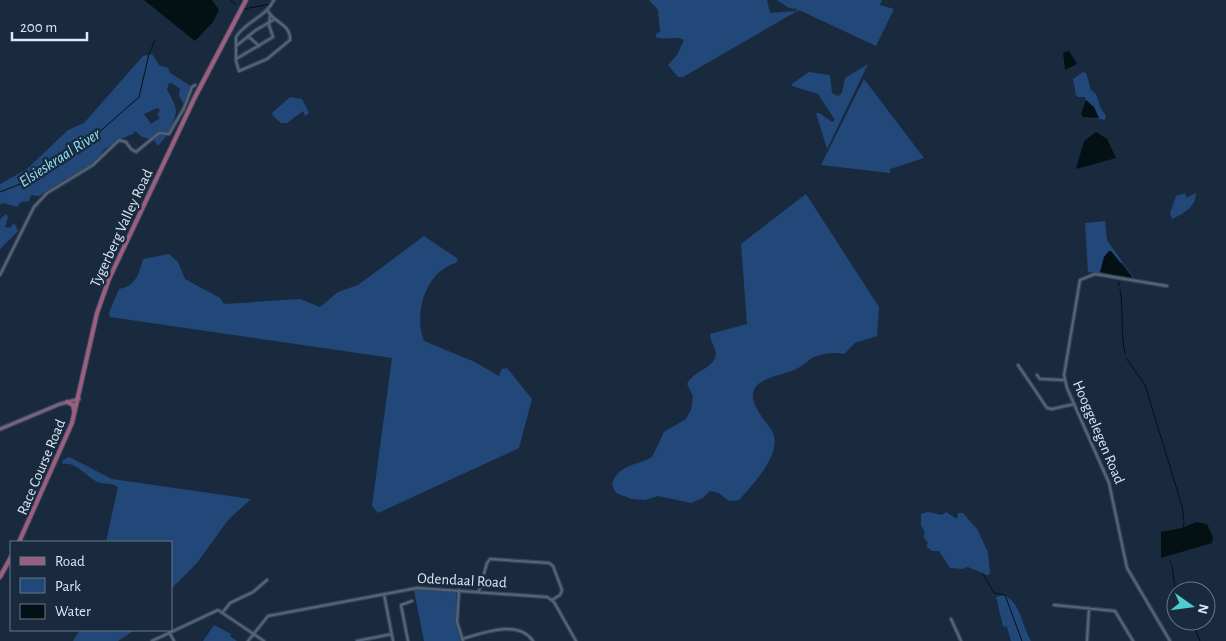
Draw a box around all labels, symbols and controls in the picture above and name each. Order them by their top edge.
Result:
scale bar [12,10,88,42]
text: 200 m [20,20,57,35]
water label: Elsieskraal River [16,125,104,190]
street label: Tygerberg Valley Road [88,167,155,290]
street label: Hooggelegen Road [1070,378,1127,486]
street label: Race Course Road [15,417,68,517]
legend [10,541,172,631]
text: Road [55,554,85,569]
street label: Odendaal Road [417,571,507,590]
text: Park [55,579,81,594]
north arrow [1166,581,1216,631]
text: N [1195,602,1211,615]
text: Water [55,604,91,619]

